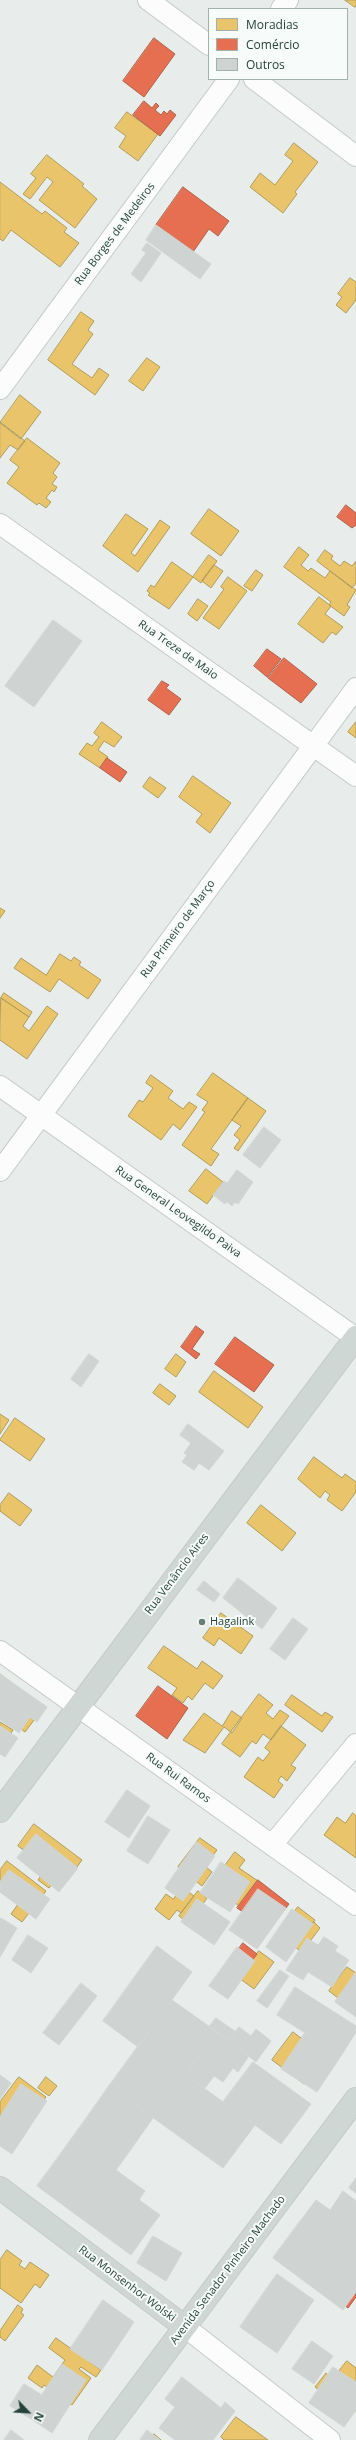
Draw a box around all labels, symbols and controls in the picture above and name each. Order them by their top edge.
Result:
legend [208,8,348,80]
text: Moradias [246,16,298,33]
text: Comércio [246,36,300,53]
text: Outros [246,56,285,73]
street label: Rua Borges de Medeiros [72,180,158,288]
street label: Rua Treze de Maio [135,617,221,683]
street label: Rua Primeiro de Março [138,878,218,980]
street label: Rua General Leovegildo Paiva [112,1163,244,1261]
street label: Rua Venâncio Aires [142,1531,212,1617]
place label: Hagalink [210,1615,254,1629]
marker: Hagalink [197,1617,207,1627]
street label: Rua Rui Ramos [143,1750,213,1806]
street label: Avenida Senador Pinheiro Machado [168,2193,288,2347]
street label: Rua Monsenhor Wolski [76,2243,178,2325]
north arrow [8,2392,48,2432]
text: N [31,2410,48,2425]

